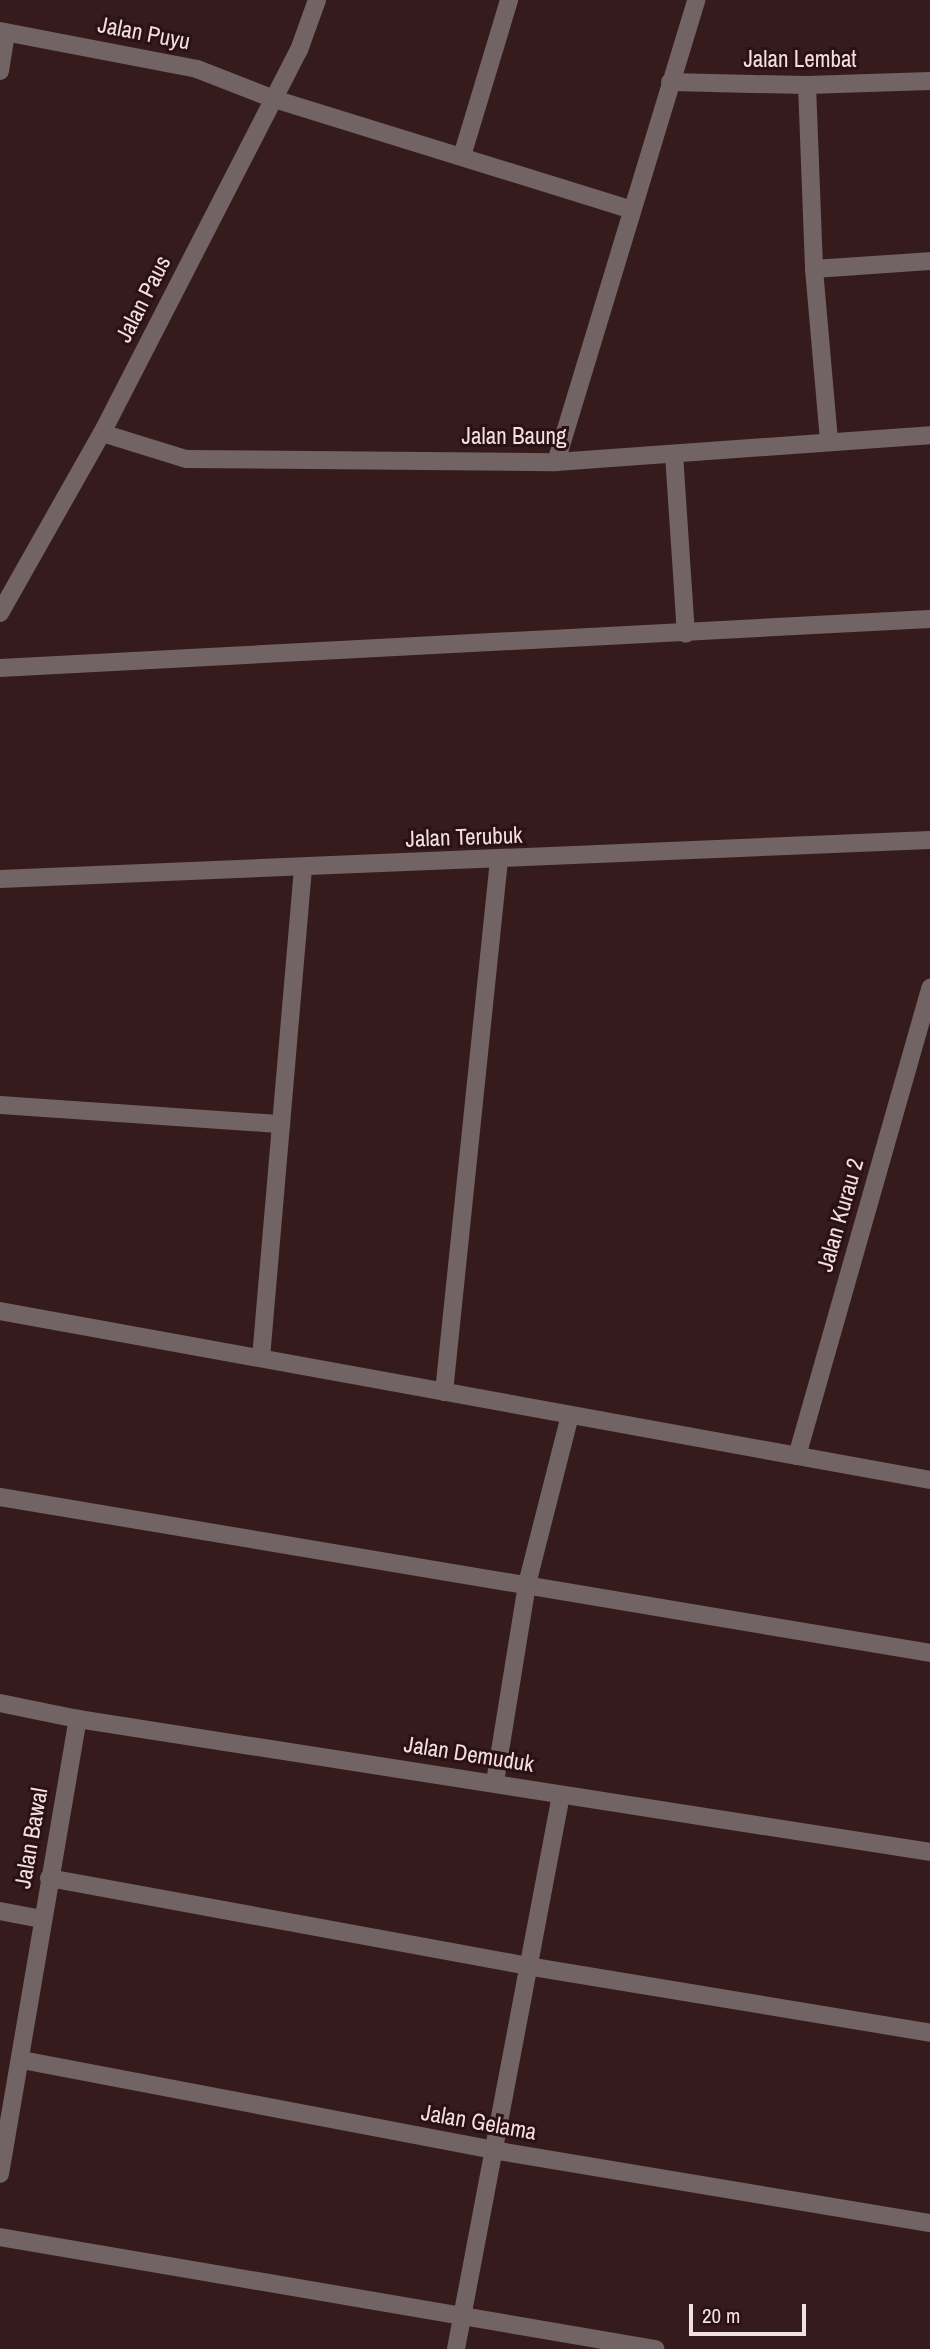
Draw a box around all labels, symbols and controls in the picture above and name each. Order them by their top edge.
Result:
street label: Jalan Puyu [96,11,192,55]
street label: Jalan Lembat [743,45,857,73]
street label: Jalan Paus [110,251,176,347]
street label: Jalan Baung [462,422,566,450]
street label: Jalan Terubuk [405,821,523,853]
street label: Jalan Kurau 2 [811,1155,869,1275]
street label: Jalan Demuduk [402,1730,536,1778]
street label: Jalan Bawal [9,1786,53,1890]
street label: Jalan Gelama [419,2098,539,2146]
scale bar [692,2290,809,2334]
text: 20 m [702,2301,740,2330]

